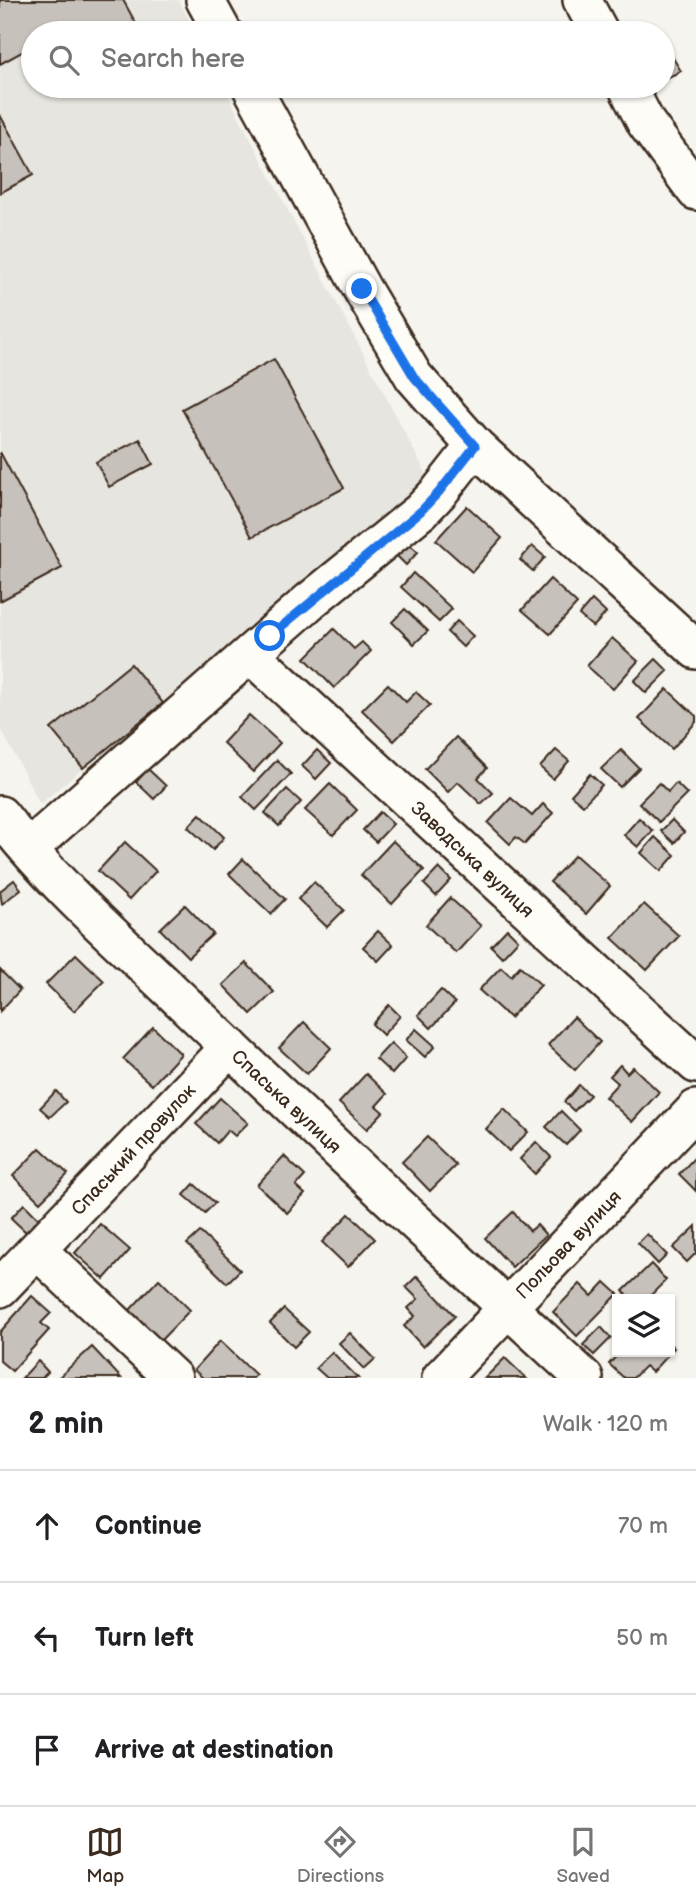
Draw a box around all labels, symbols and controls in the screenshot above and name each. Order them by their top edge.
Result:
search box [21,21,675,98]
icon: search [45,41,83,79]
text: Search here [101,44,245,75]
route end [346,273,377,304]
route start [254,620,285,651]
street label: Заводська вулиця [406,797,538,923]
street label: Спаська вулиця [226,1045,346,1159]
street label: Спаський провулок [67,1079,201,1221]
street label: Польова вулиця [511,1186,627,1304]
map controls [612,1294,675,1357]
button: layers [612,1294,675,1357]
text: 2 min [28,1406,104,1442]
text: Walk · 120 m [543,1410,668,1438]
icon: ahead [28,1507,66,1545]
text: Continue [95,1511,202,1542]
text: 70 m [618,1512,668,1540]
icon: left [28,1619,66,1657]
text: Turn left [95,1623,194,1654]
text: 50 m [616,1624,668,1652]
icon: arrive [28,1731,66,1769]
text: Arrive at destination [95,1735,334,1766]
tab: Map [86,1823,124,1888]
tab: Directions [297,1823,384,1888]
tab: Saved [556,1823,610,1888]

